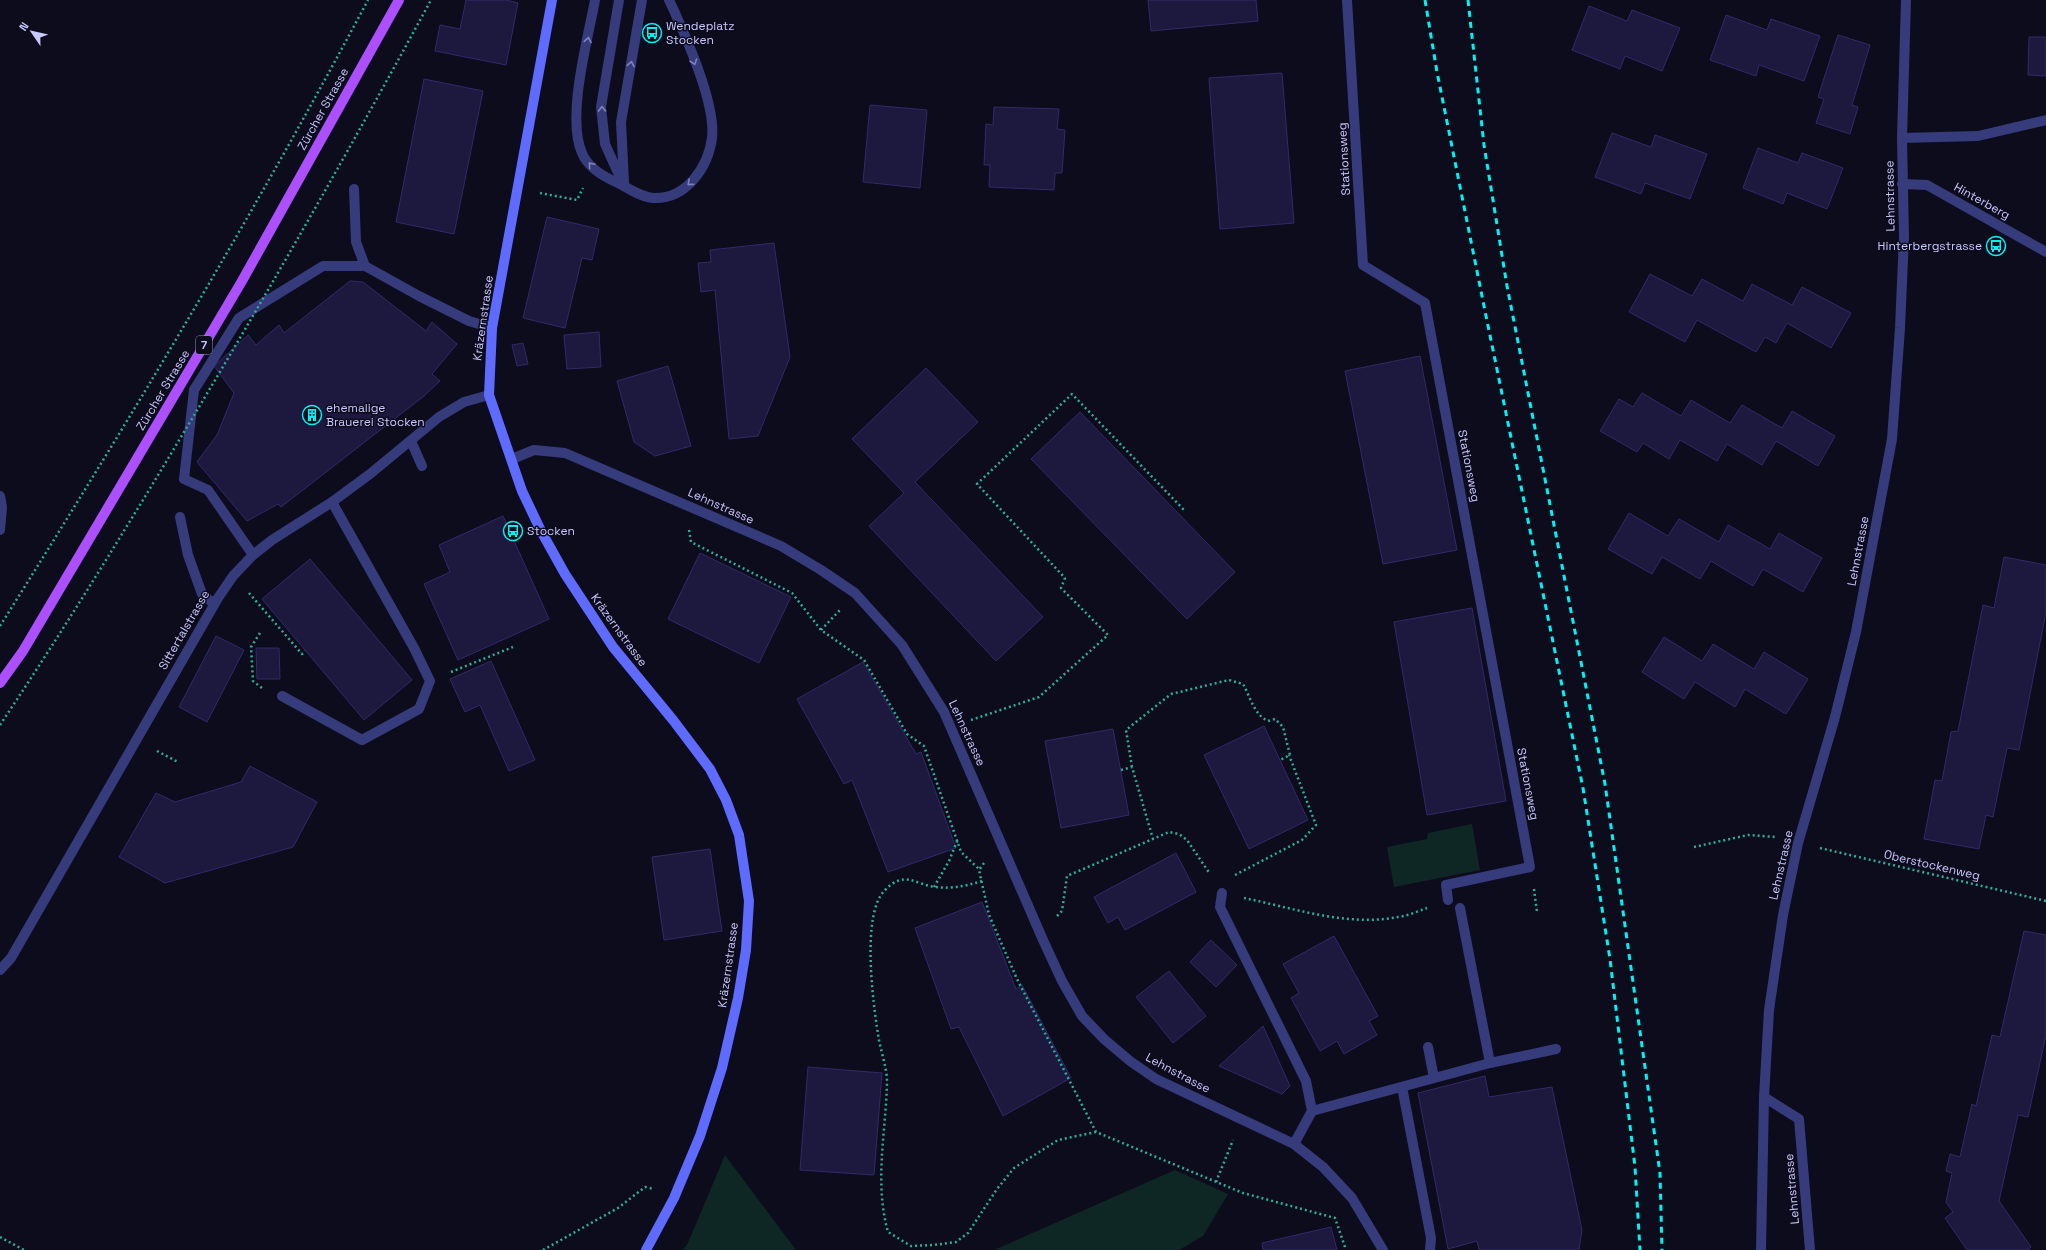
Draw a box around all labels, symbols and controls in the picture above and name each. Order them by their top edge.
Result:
north arrow [12,12,52,52]
place label: Wendeplatz Stocken [666,18,735,48]
text: N [16,19,32,33]
bus stop icon: Wendeplatz Stocken [641,22,663,44]
one-way arrow [583,37,591,43]
one-way arrow [690,58,698,65]
one-way arrow [626,61,634,67]
street label: Zürcher Strasse [294,65,352,153]
one-way arrow [598,106,606,112]
street label: Stationsweg [1334,122,1354,196]
street label: Lehnstrasse [1881,160,1899,232]
one-way arrow [589,163,596,170]
one-way arrow [687,178,694,185]
street label: Hinterberg [1951,179,2013,223]
bus stop icon: Hinterbergstrasse [1985,235,2007,257]
place label: Hinterbergstrasse [1878,238,1982,254]
street label: Kräzernstrasse [469,274,497,362]
road number: 7 [196,336,212,354]
street label: Zürcher Strasse [133,347,193,433]
place label: ehemalige Brauerei Stocken [326,400,425,430]
building icon: ehemalige Brauerei Stocken [301,404,323,426]
street label: Stationsweg [1454,429,1484,503]
street label: Lehnstrasse [685,484,757,528]
street label: Lehnstrasse [1843,515,1873,587]
bus stop icon: Stocken [502,520,524,542]
place label: Stocken [527,523,575,539]
street label: Sittertalstrasse [155,587,213,673]
street label: Kräzernstrasse [587,590,651,670]
street label: Lehnstrasse [945,697,989,769]
street label: Stationsweg [1513,747,1543,821]
street label: Lehnstrasse [1765,829,1797,901]
street label: Oberstockenweg [1882,846,1982,884]
street label: Kräzernstrasse [714,921,742,1009]
street label: Lehnstrasse [1143,1049,1213,1097]
street label: Lehnstrasse [1781,1153,1803,1225]

